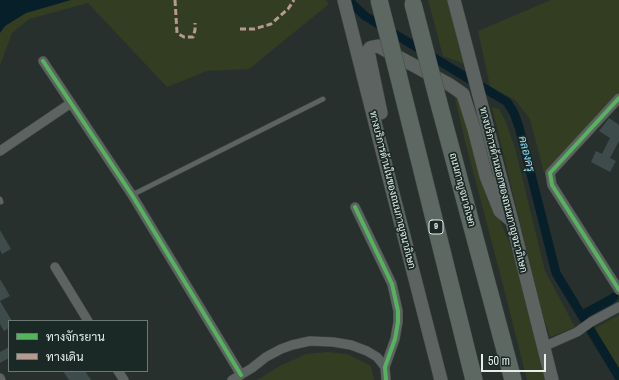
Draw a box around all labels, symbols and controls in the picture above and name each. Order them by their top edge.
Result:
street label: ทางบริการด้านนอกของถนนกาญจนาภิเษก [477,106,529,274]
street label: ทางบริการด้านในของถนนกาญจนาภิเษก [367,110,417,270]
water label: คลองครุ [515,135,537,173]
street label: ถนนกาญจนาภิเษก [446,152,478,228]
road number: 9 [429,220,443,234]
legend [8,320,148,372]
text: ทางจักรยาน [46,329,105,345]
scale bar [483,346,548,372]
text: ทางเดิน [46,349,84,365]
text: 50 m [488,353,510,369]

